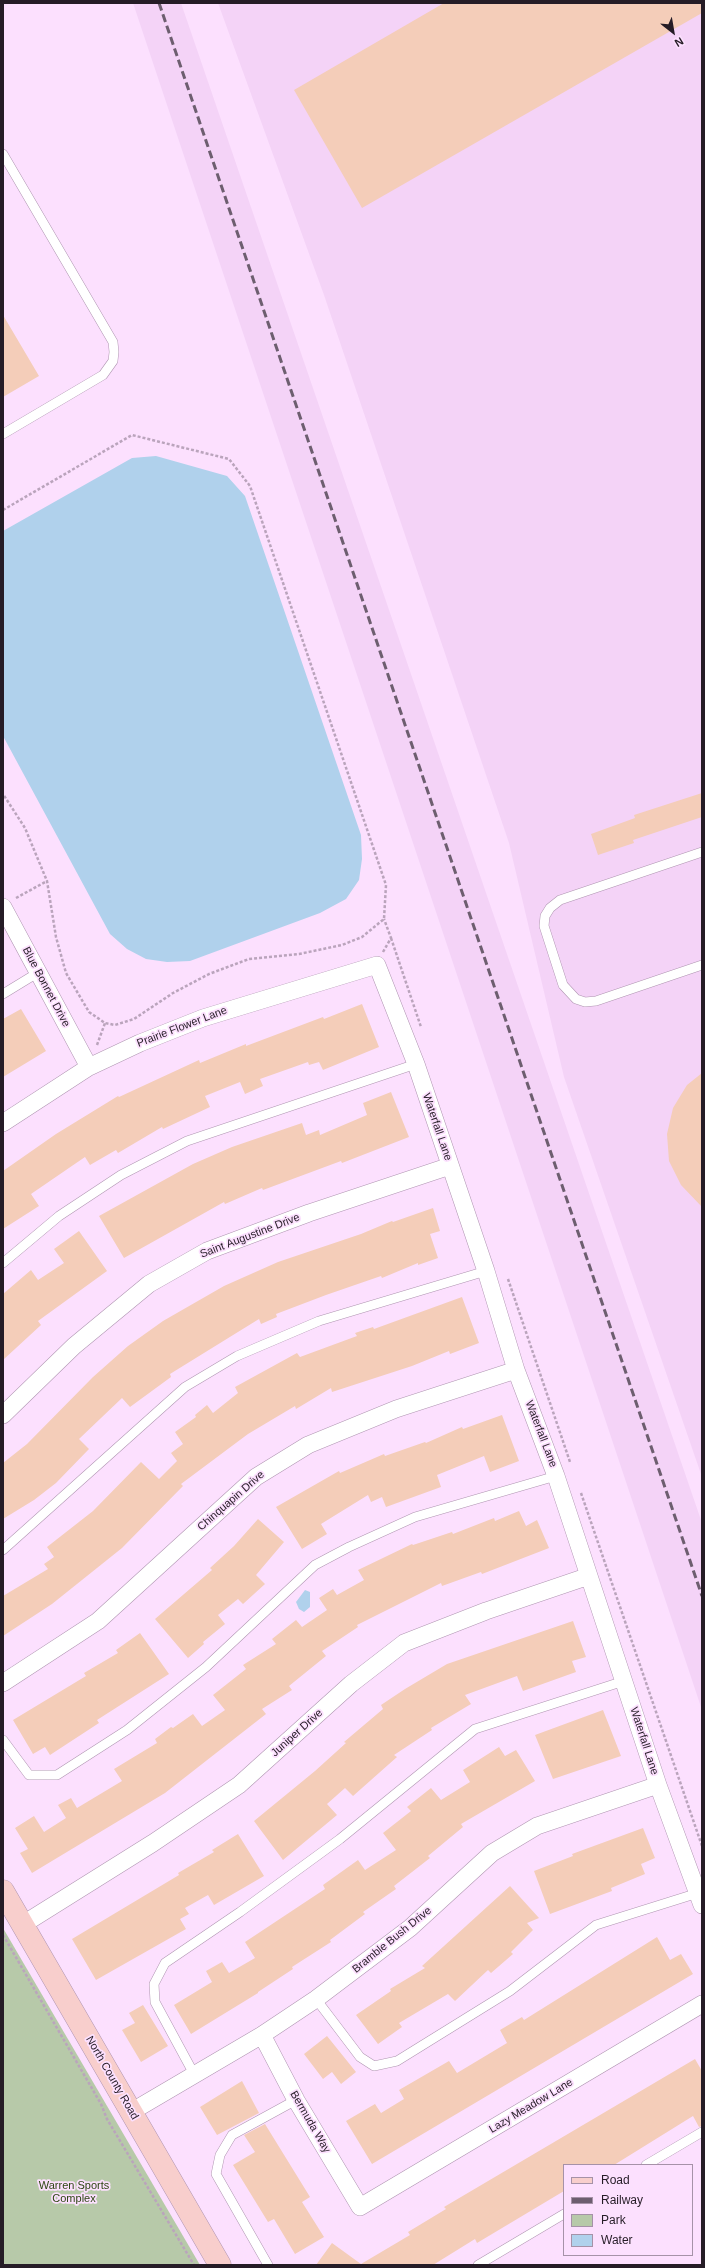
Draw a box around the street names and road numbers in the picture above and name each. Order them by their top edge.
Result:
street label: Blue Bonnet Drive [19,945,73,1029]
street label: Prairie Flower Lane [135,1004,229,1050]
street label: Waterfall Lane [419,1092,455,1162]
street label: Saint Augustine Drive [198,1211,302,1261]
street label: Waterfall Lane [522,1399,560,1469]
street label: Chinquapin Drive [195,1468,267,1534]
street label: Waterfall Lane [627,1705,661,1777]
street label: Juniper Drive [269,1706,325,1760]
street label: Bramble Bush Drive [350,1904,434,1976]
street label: North County Road [83,2034,141,2122]
street label: Lazy Meadow Lane [487,2076,575,2136]
street label: Bermuda Way [287,2089,333,2155]

